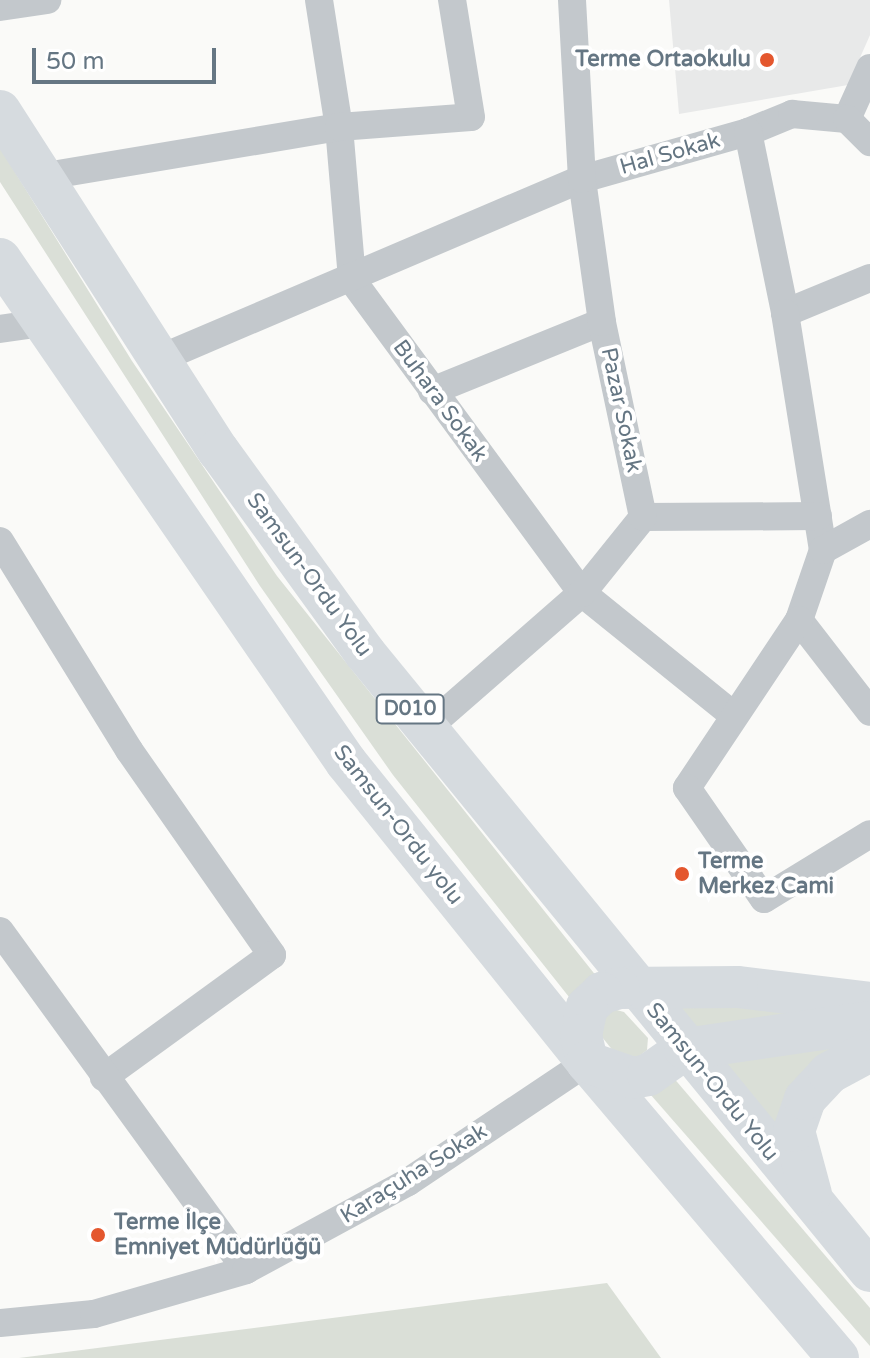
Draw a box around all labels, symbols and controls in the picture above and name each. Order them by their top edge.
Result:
scale bar [36,32,220,82]
text: 50 m [46,47,104,76]
place label: Terme Ortaokulu [575,47,751,73]
marker: Terme Ortaokulu [758,51,776,69]
street label: Hal Sokak [617,127,723,181]
street label: Buhara Sokak [387,335,493,467]
street label: Pazar Sokak [595,345,647,475]
street label: Samsun-Ordu Yolu [241,488,377,662]
road number: D010 [374,693,446,725]
street label: Samsun-Ordu yolu [328,740,468,910]
place label: Terme Merkez Cami [698,848,834,900]
marker: Terme Merkez Cami [673,865,691,883]
street label: Samsun-Ordu Yolu [640,998,784,1166]
street label: Karaçuha Sokak [336,1118,492,1230]
place label: Terme İlçe Emniyet Müdürlüğü [114,1209,321,1260]
marker: Terme İlçe Emniyet Müdürlüğü [89,1226,107,1244]

